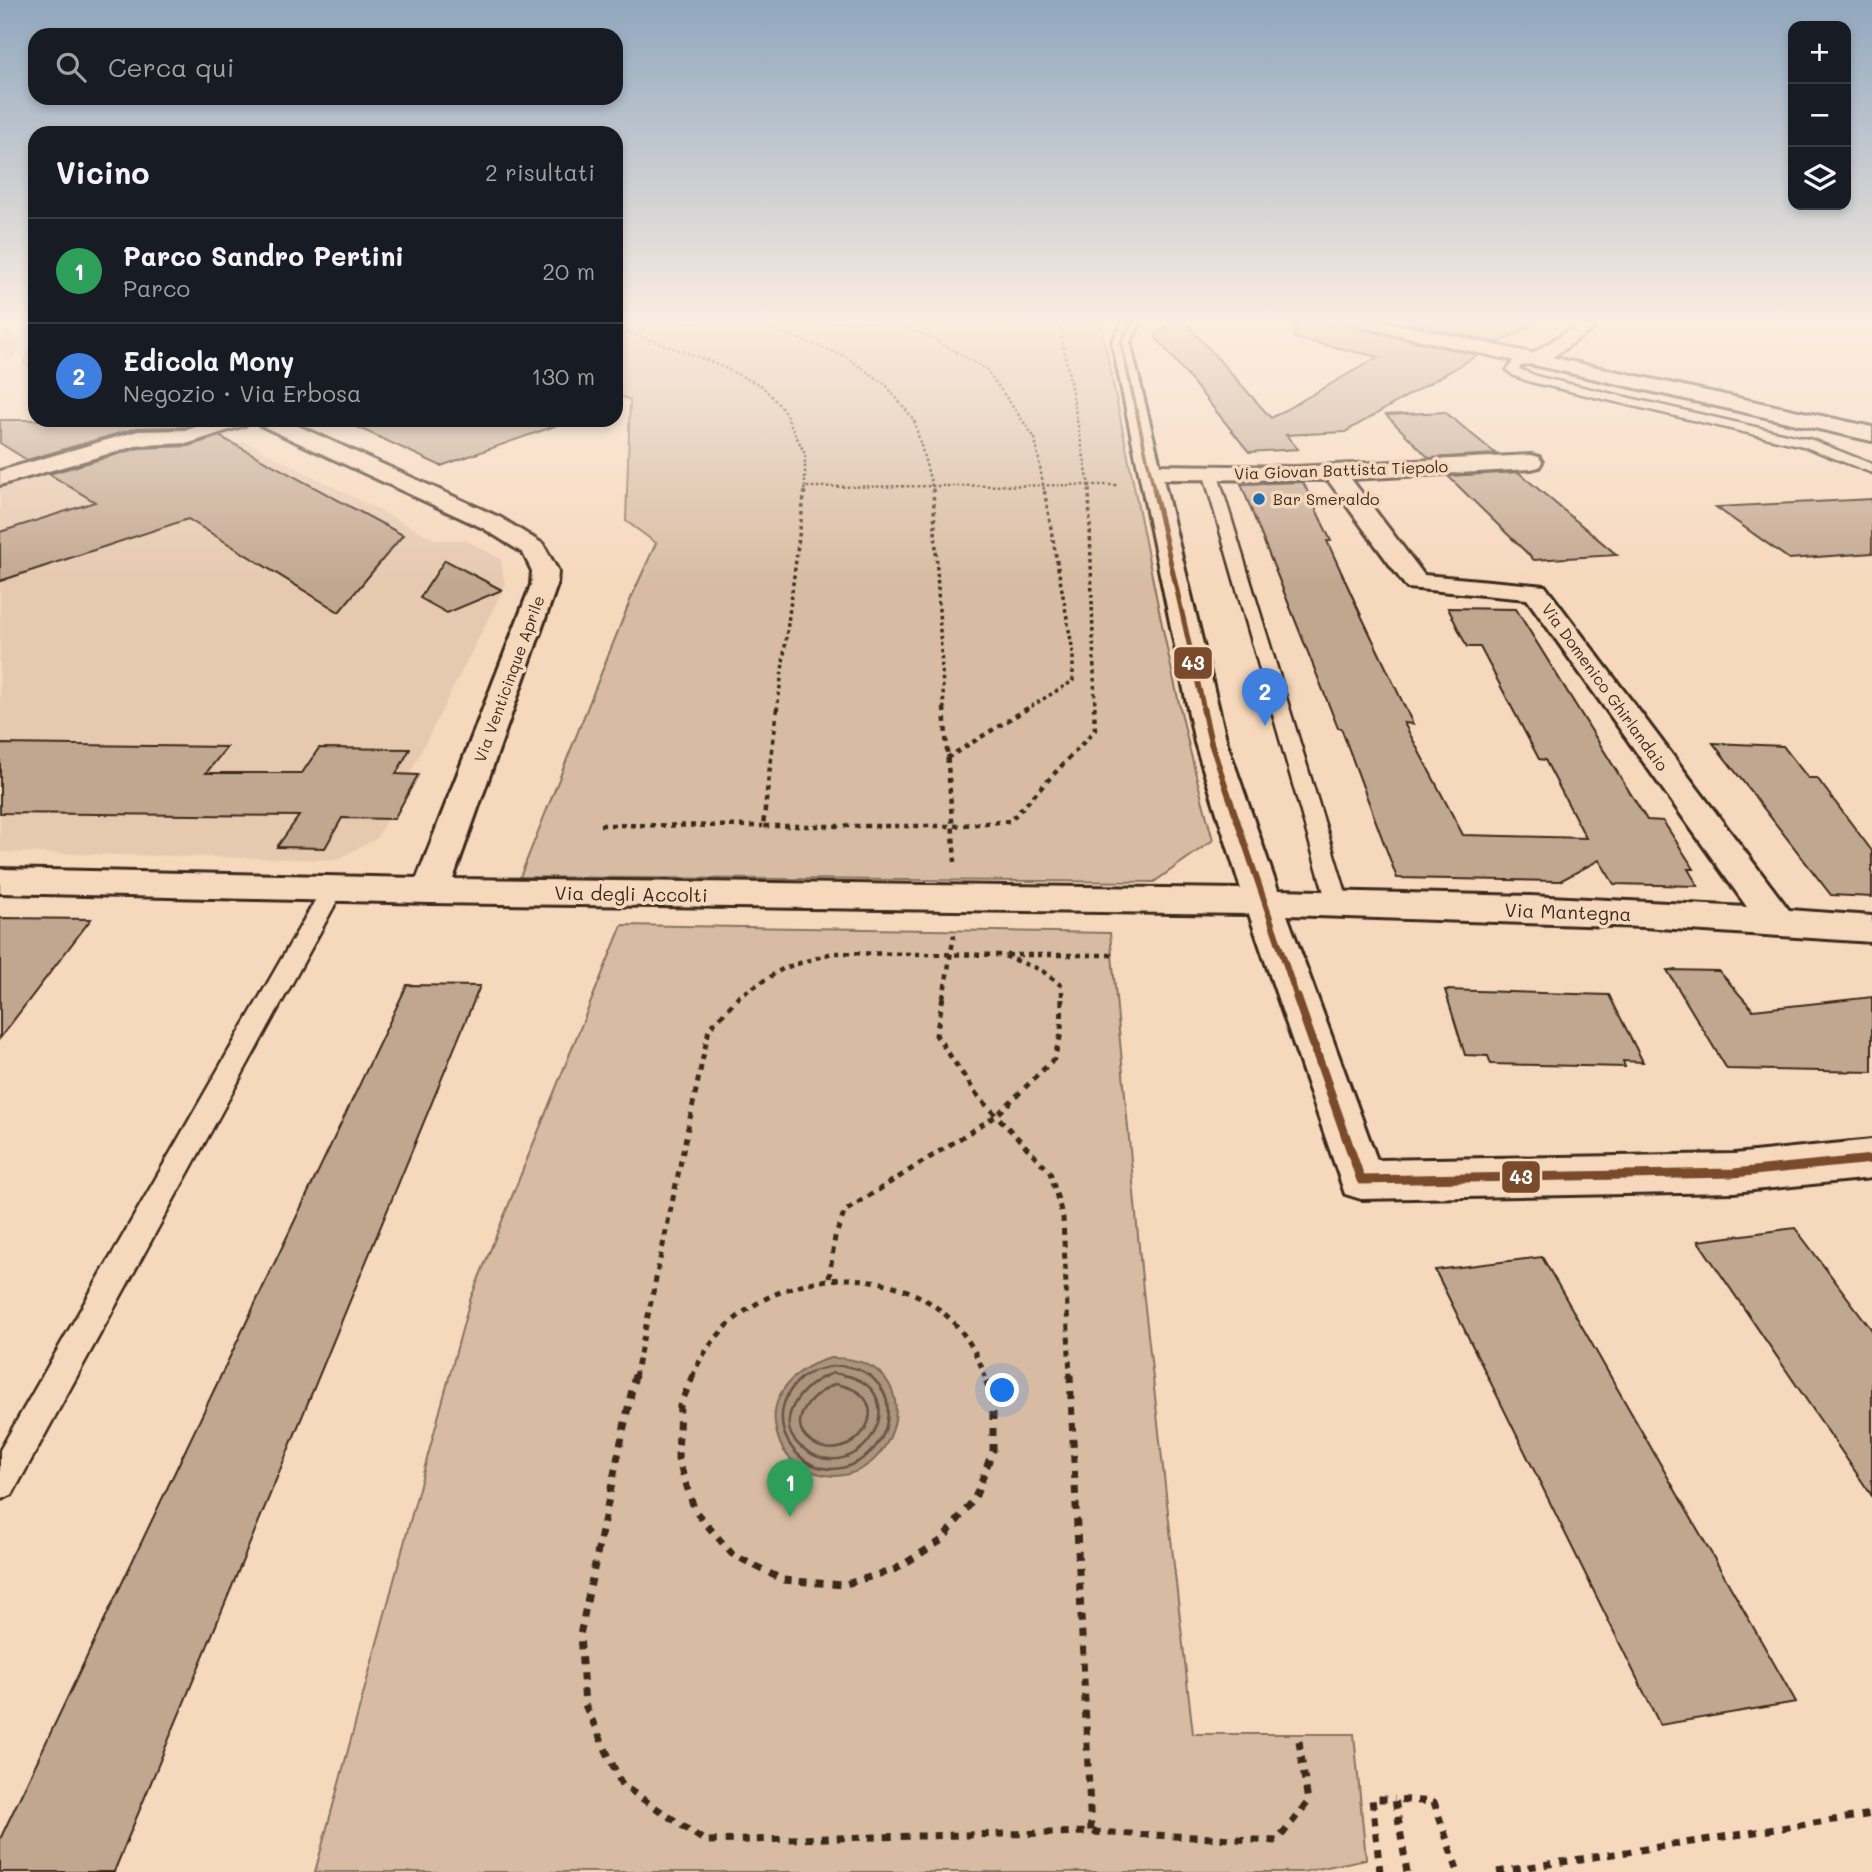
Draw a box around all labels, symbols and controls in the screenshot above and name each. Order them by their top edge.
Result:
map controls [1788,21,1851,210]
button: + [1788,21,1851,84]
search box [28,28,623,105]
icon: search [52,48,90,86]
text: Cerca qui [108,50,234,84]
button: − [1788,84,1851,147]
button: layers [1788,147,1851,210]
text: Vicino [56,152,150,192]
text: 2 risultati [485,157,595,187]
text: Parco Sandro Pertini [123,239,404,273]
text: 1 [74,256,84,286]
text: 20 m [542,256,595,286]
text: Parco [123,273,190,303]
text: Edicola Mony [123,344,294,378]
text: 2 [73,361,85,391]
text: 130 m [531,361,595,391]
text: Negozio · Via Erbosa [123,378,361,408]
street label: Via Giovan Battista Tiepolo [1234,455,1448,484]
place label: Bar Smeraldo [1273,488,1379,509]
marker: Bar Smeraldo [1251,491,1267,507]
street label: Via Venticinque Aprile [469,592,549,765]
street label: Via Domenico Ghirlandaio [1537,599,1673,775]
line badge: 43 [1173,646,1213,680]
text: 43 [1181,650,1205,675]
pin: 2 [1242,668,1288,726]
street label: Via degli Accolti [554,880,708,907]
street label: Via Mantegna [1504,897,1632,926]
line badge: 43 [1501,1160,1541,1194]
text: 43 [1509,1164,1533,1189]
your location [985,1373,1019,1407]
pin: 1 [767,1459,813,1517]

